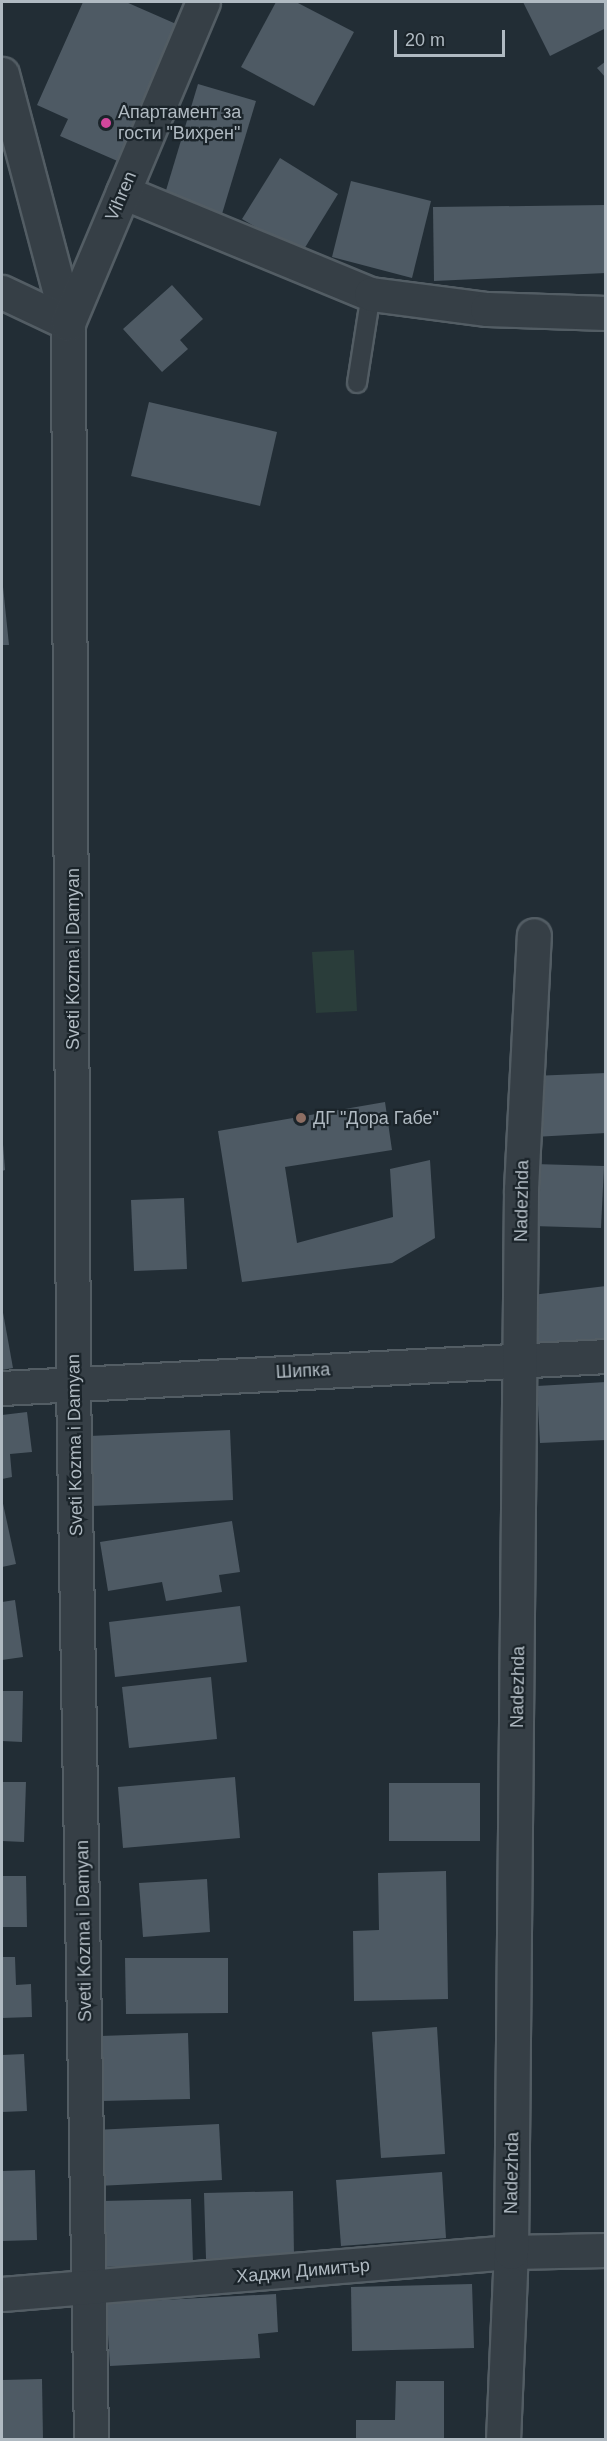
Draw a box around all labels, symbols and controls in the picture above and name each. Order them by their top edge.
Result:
scale bar [397,18,508,56]
text: 20 m [405,30,445,50]
place label: Апартамент за гости "Вихрен" [118,102,241,144]
marker: Апартамент за гости "Вихрен" [99,116,113,130]
street label: Vihren [101,168,141,224]
street label: Sveti Kozma i Damyan [62,868,84,1050]
place label: ДГ "Дора Габе" [313,1107,439,1129]
marker: ДГ "Дора Габе" [294,1111,308,1125]
street label: Nadezhda [510,1160,534,1242]
street label: Sveti Kozma i Damyan [63,1354,87,1536]
street label: Шипка [275,1359,331,1383]
street label: Nadezhda [506,1646,530,1728]
street label: Sveti Kozma i Damyan [72,1840,96,2022]
street label: Nadezhda [500,2132,524,2214]
street label: Хаджи Димитър [235,2254,371,2288]

